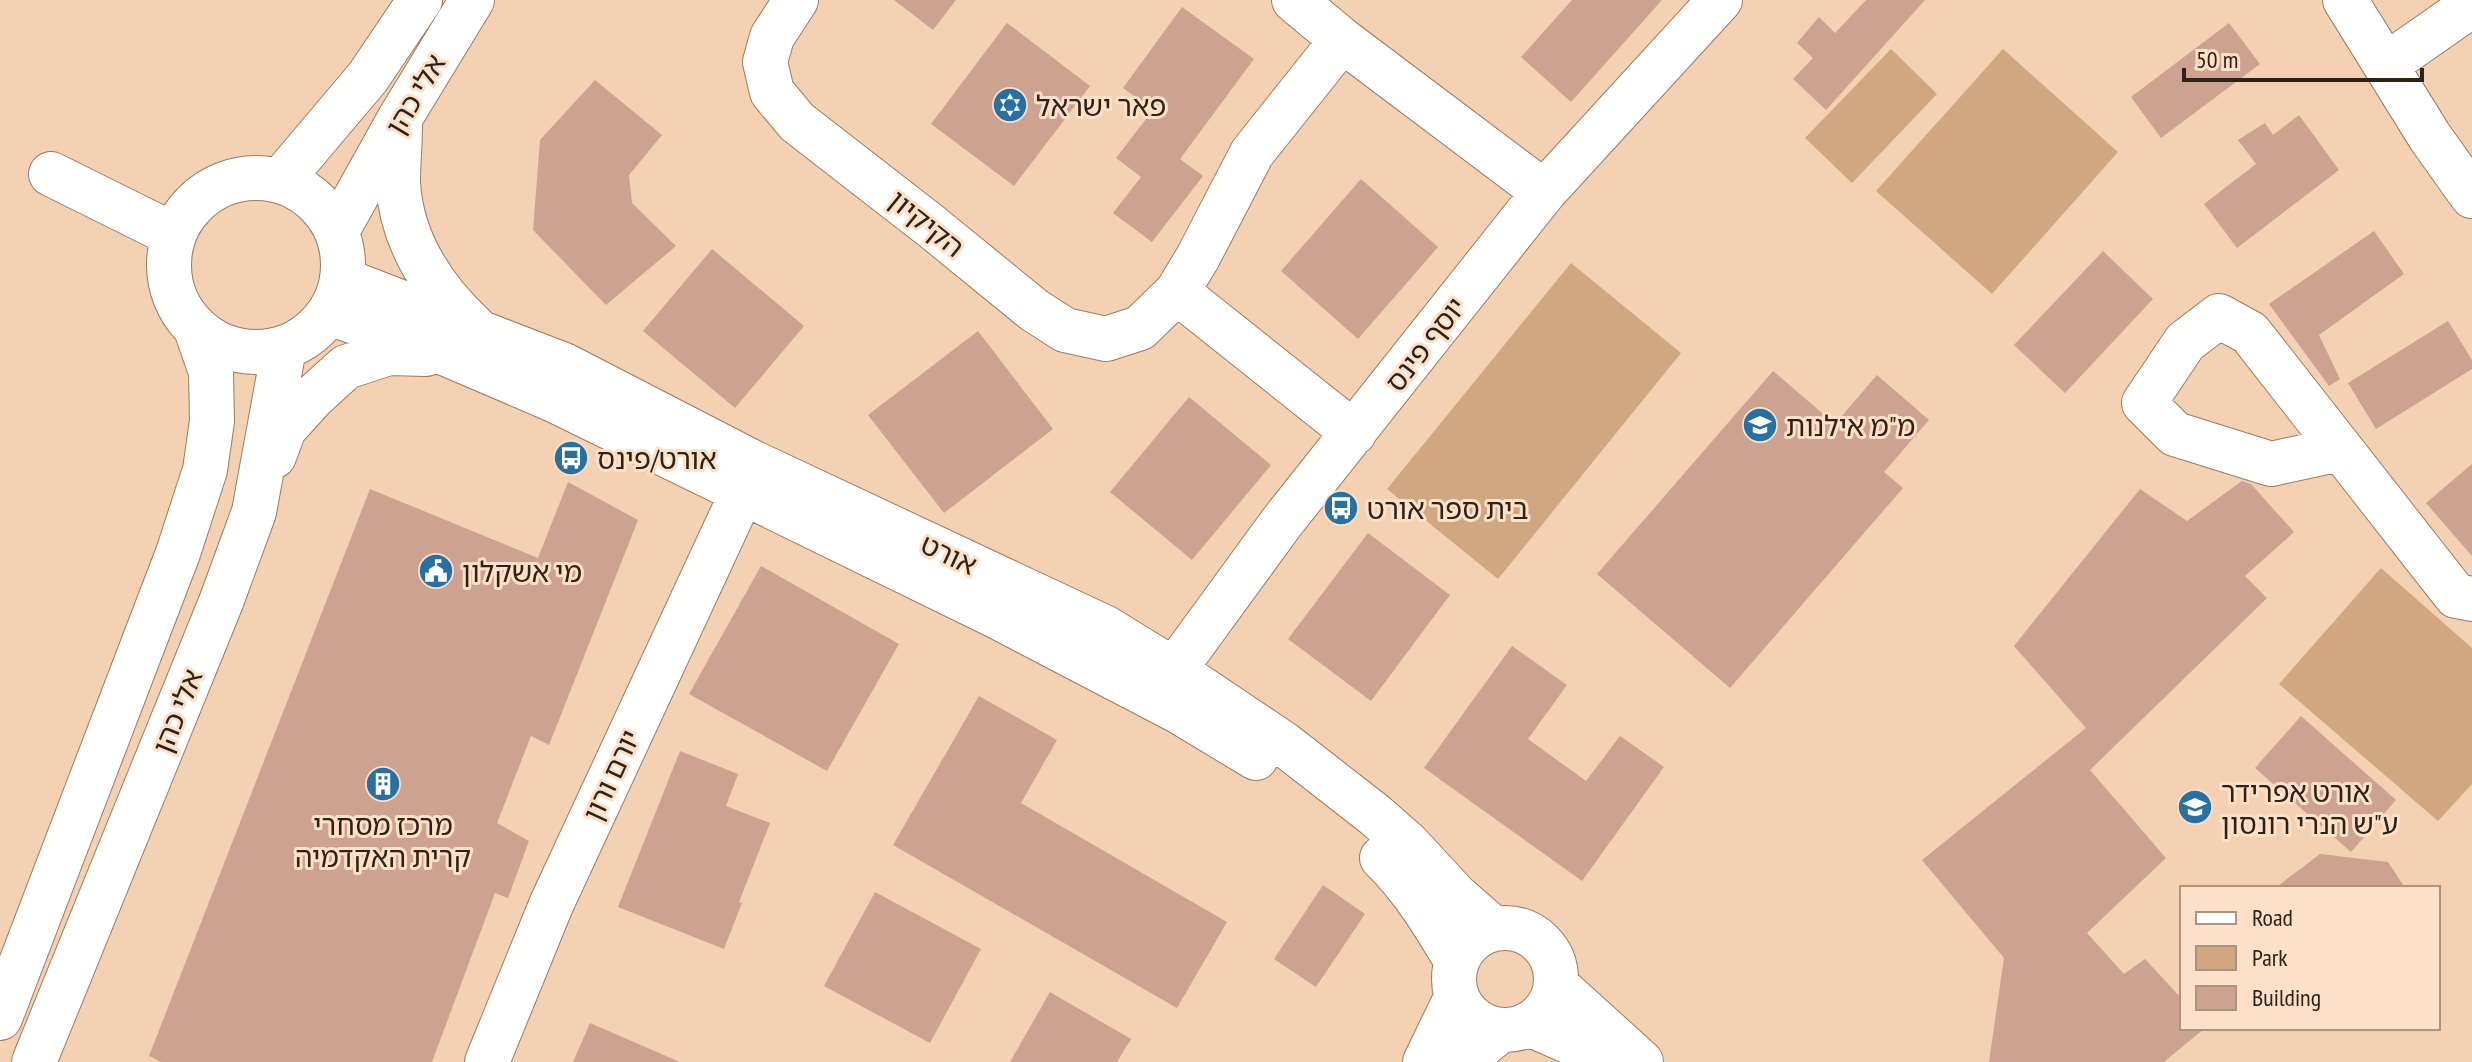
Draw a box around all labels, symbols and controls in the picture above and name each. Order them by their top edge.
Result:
scale bar [2184,32,2422,82]
text: 50 m [2196,44,2238,75]
street label: אלי כהן [377,47,453,141]
synagogue icon: פאר ישראל [991,86,1029,124]
place label: פאר ישראל [1036,87,1166,124]
street label: הקיקיון [882,181,972,265]
street label: יוסף פינס [1376,289,1474,399]
school or university icon: מ"מ אילנות [1741,406,1779,444]
place label: מ"מ אילנות [1786,407,1915,444]
bus stop icon: אורט/פינס [552,439,590,477]
place label: אורט/פינס [597,440,717,477]
bus stop icon: בית ספר אורט [1322,489,1360,527]
place label: בית ספר אורט [1367,490,1529,527]
street label: אורט [915,525,983,583]
public building icon: מי אשקלון [417,552,455,590]
place label: מי אשקלון [462,553,582,590]
street label: אלי כהן [143,663,211,759]
street label: יורם ורון [574,723,648,827]
building icon: מרכז מסחרי קרית האקדמיה [364,765,402,803]
place label: אורט אפרידר ע"ש הנרי רונסון [2221,773,2398,842]
school or university icon: אורט אפרידר ע"ש הנרי רונסון [2176,788,2214,826]
place label: מרכז מסחרי קרית האקדמיה [295,806,471,875]
legend [2180,886,2440,1030]
text: Road [2252,902,2293,933]
text: Park [2252,942,2288,973]
text: Building [2252,982,2321,1013]

